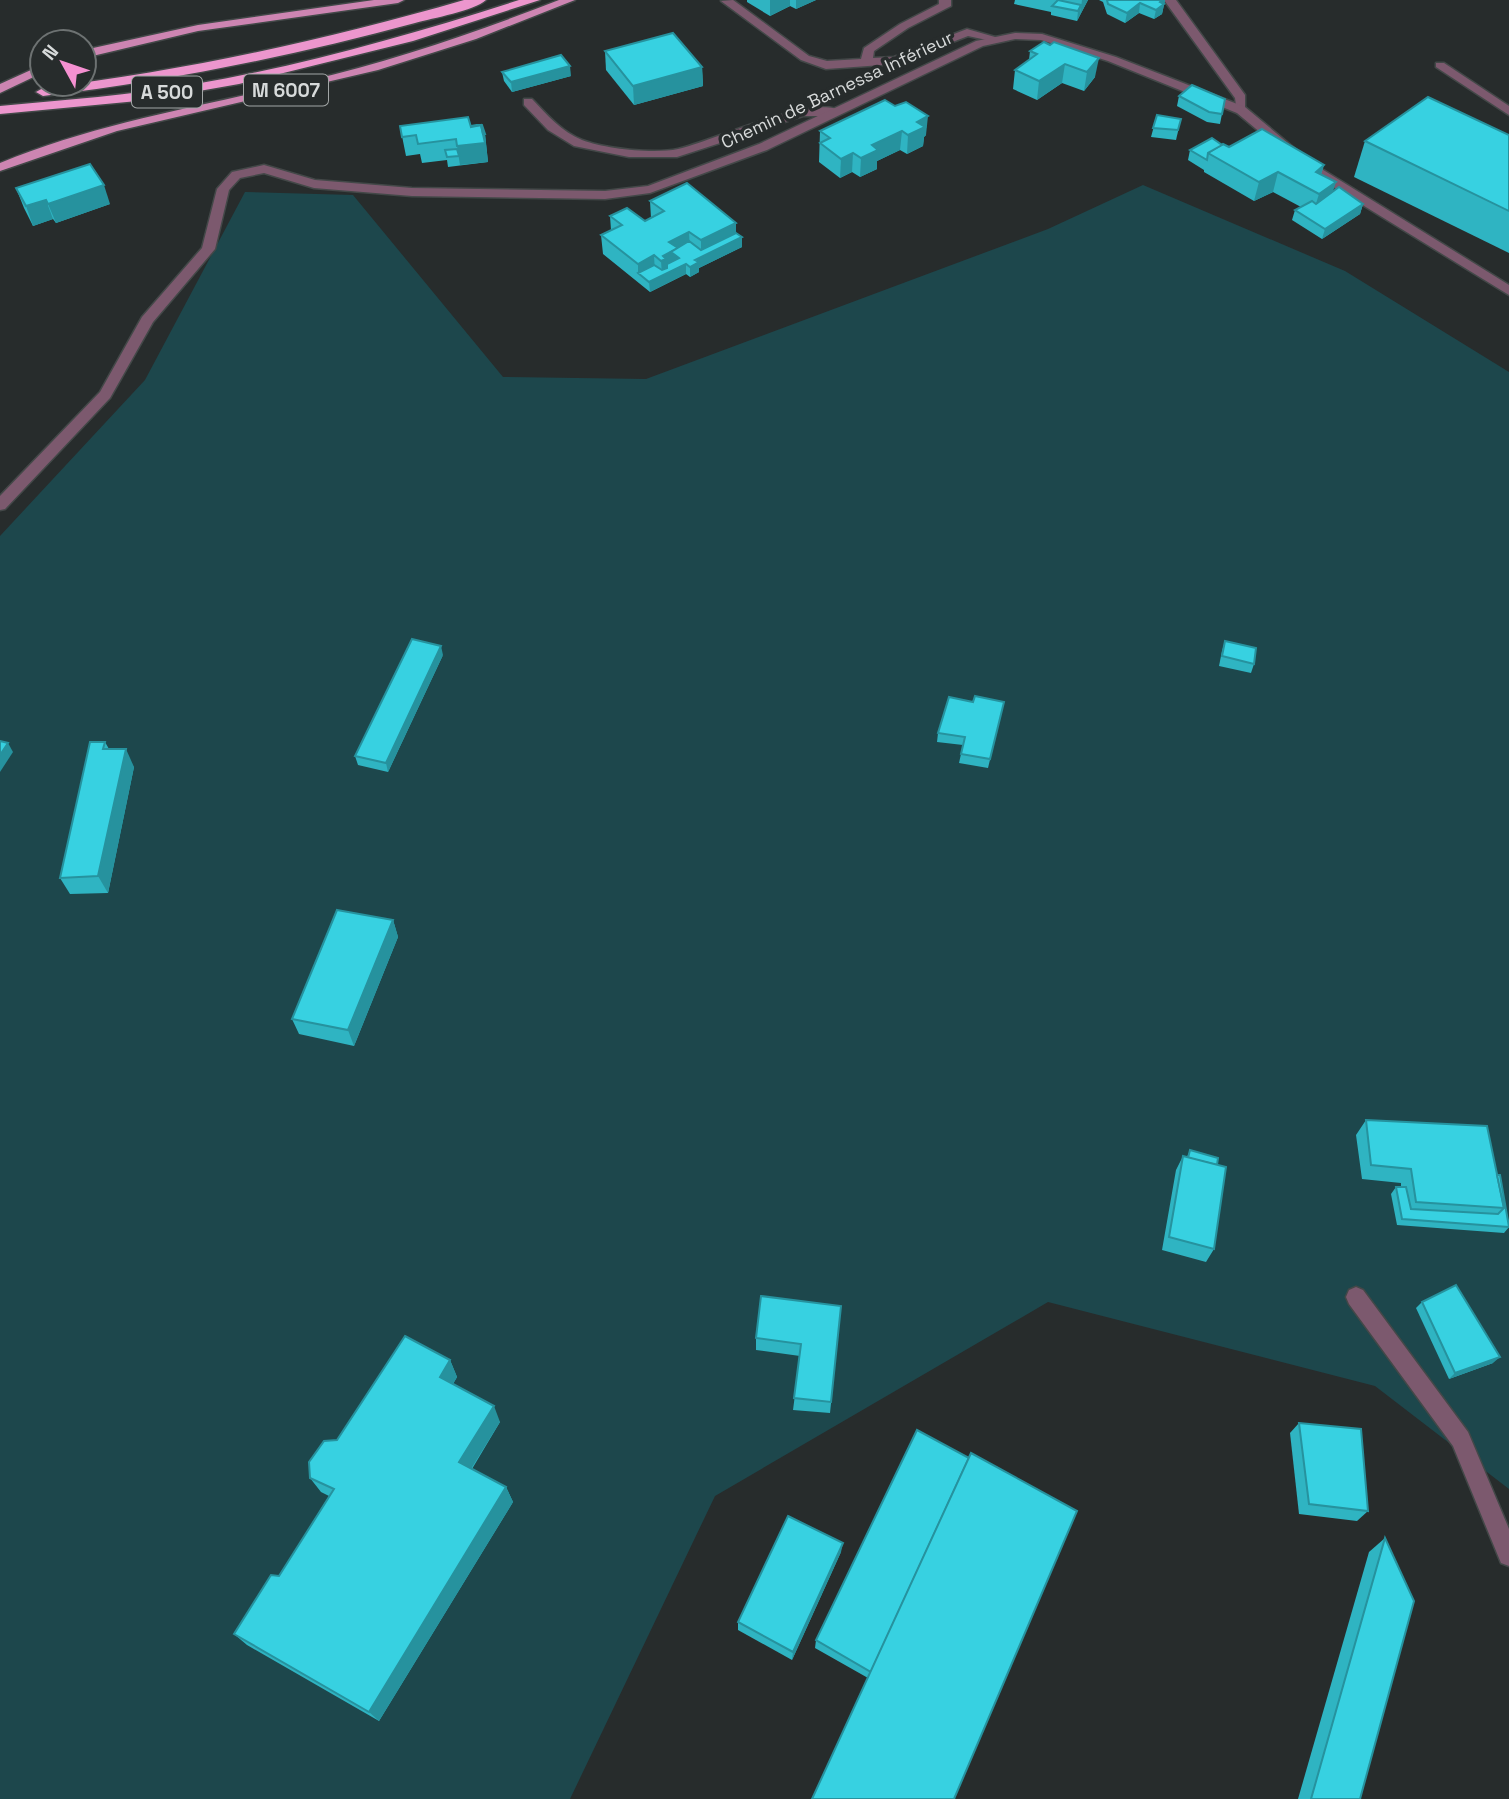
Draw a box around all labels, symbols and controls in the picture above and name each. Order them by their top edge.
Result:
street label: Chemin de Barnessa Inférieur [717,26,957,153]
north arrow [28,28,98,98]
text: N [37,39,64,65]
road number: M 6007 [244,74,328,106]
road number: A 500 [132,76,202,108]

